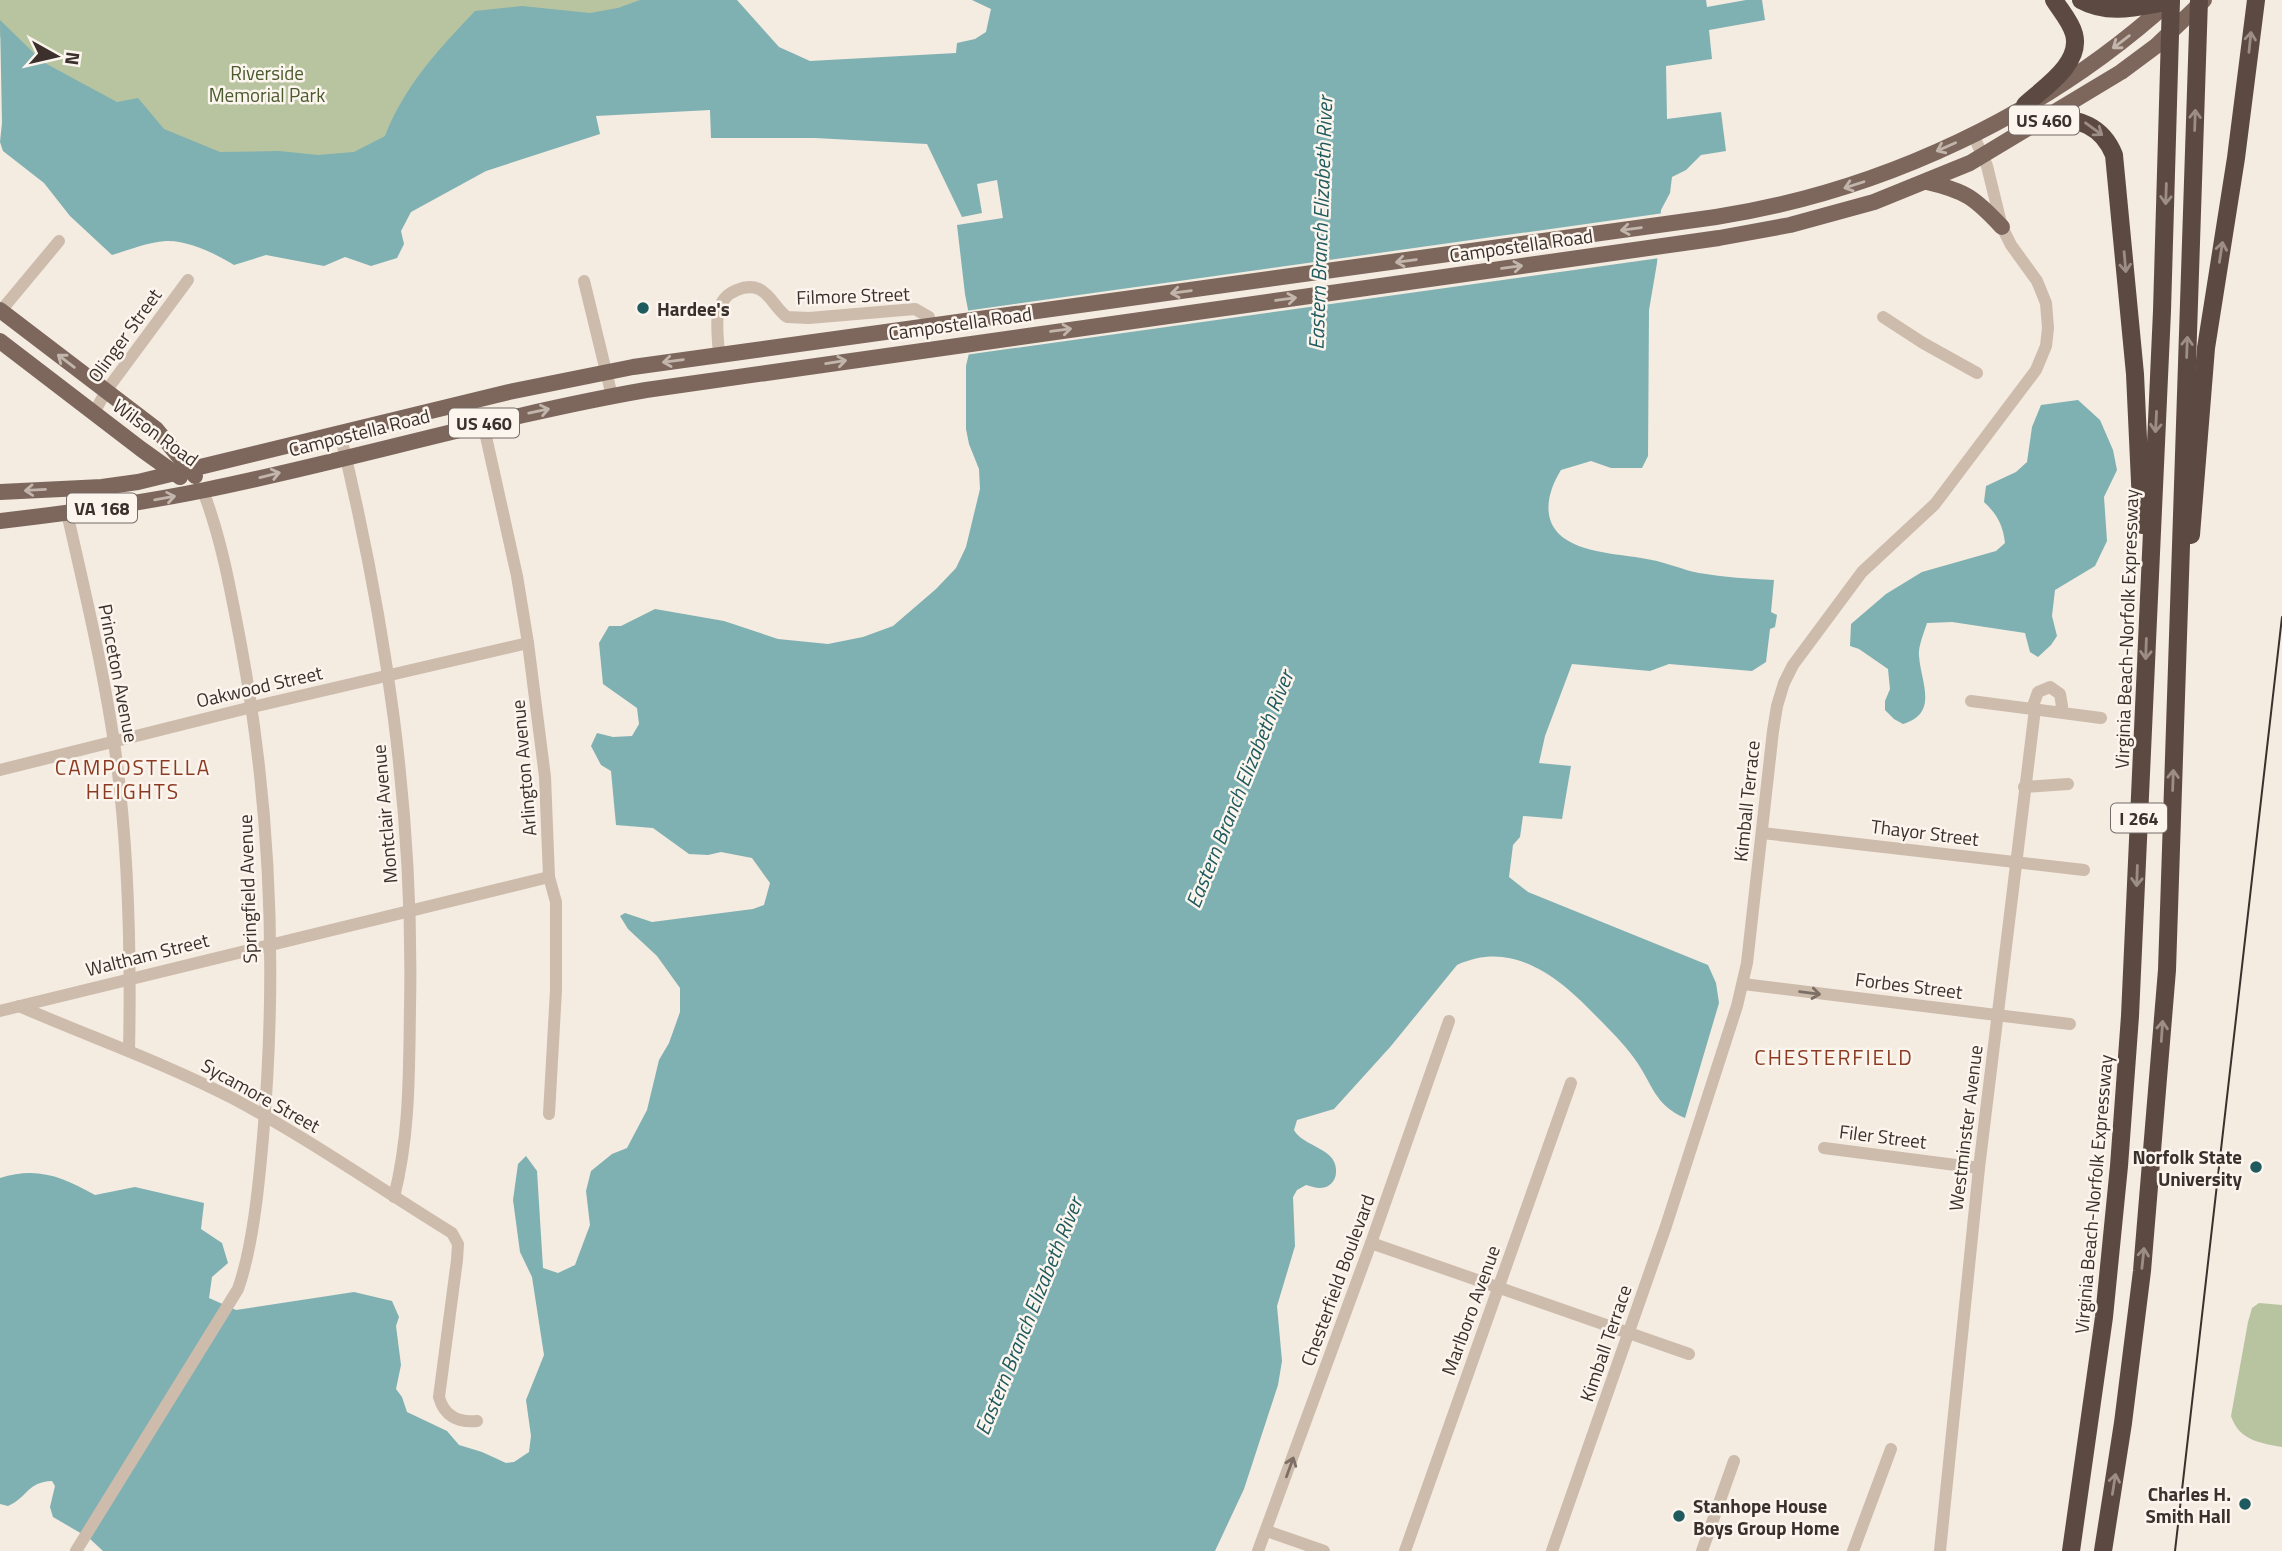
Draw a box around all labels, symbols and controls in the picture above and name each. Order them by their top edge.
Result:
north arrow [21,21,91,91]
one-way arrow [2243,31,2256,54]
one-way arrow [2112,35,2131,50]
text: N [58,50,89,67]
park label: Riverside Memorial Park [209,58,325,109]
water label: Eastern Branch Elizabeth River [1300,93,1340,350]
road number: US 460 [2009,106,2079,134]
one-way arrow [2188,108,2201,131]
one-way arrow [2084,122,2103,137]
one-way arrow [1935,141,1957,154]
one-way arrow [1843,179,1865,192]
one-way arrow [2159,182,2172,205]
street label: Campostella Road [1447,221,1595,269]
one-way arrow [1620,223,1643,236]
one-way arrow [2215,241,2228,264]
one-way arrow [2119,250,2132,273]
one-way arrow [1395,254,1418,267]
one-way arrow [1500,260,1523,273]
street label: Filmore Street [796,279,911,311]
street label: Olinger Street [80,282,168,388]
one-way arrow [1170,286,1193,299]
one-way arrow [1275,292,1297,305]
place label: Hardee's [657,294,730,323]
street label: Campostella Road [886,299,1034,347]
marker: Hardee's [635,300,651,316]
one-way arrow [1049,323,1072,336]
one-way arrow [2181,336,2194,359]
one-way arrow [57,353,76,368]
one-way arrow [663,355,685,368]
one-way arrow [824,356,847,369]
street label: Wilson Road [107,391,205,473]
street label: Campostella Road [285,400,433,464]
one-way arrow [527,403,550,417]
road number: US 460 [449,408,519,438]
one-way arrow [2150,410,2163,433]
one-way arrow [258,468,281,481]
one-way arrow [23,484,46,497]
street label: Virginia Beach-Norfolk Expressway [2107,489,2145,769]
one-way arrow [153,490,176,504]
road number: VA 168 [67,494,137,522]
street label: Princeton Avenue [91,601,147,745]
one-way arrow [2139,637,2152,660]
street label: Oakwood Street [193,657,325,715]
water label: Eastern Branch Elizabeth River [1177,663,1302,912]
street label: Arlington Avenue [503,699,543,837]
street label: Kimball Terrace [1725,739,1767,863]
street label: Montclair Avenue [363,743,405,885]
district label: CAMPOSTELLA HEIGHTS [55,751,211,807]
one-way arrow [2166,768,2180,791]
road number: I 264 [2111,804,2167,832]
street label: Thayor Street [1869,811,1981,853]
street label: Springfield Avenue [230,814,264,964]
one-way arrow [2131,864,2144,887]
street label: Waltham Street [82,925,212,983]
street label: Forbes Street [1854,964,1965,1006]
one-way arrow [1799,986,1821,999]
one-way arrow [2156,1020,2169,1043]
district label: CHESTERFIELD [1754,1041,1914,1073]
street label: Westminster Avenue [1940,1043,1990,1213]
street label: Sycamore Street [196,1050,326,1140]
street label: Virginia Beach-Norfolk Expressway [2066,1053,2120,1335]
street label: Filer Street [1838,1116,1929,1156]
place label: Norfolk State University [2132,1142,2242,1193]
marker: Norfolk State University [2248,1159,2264,1175]
water label: Eastern Branch Elizabeth River [966,1190,1091,1439]
street label: Chesterfield Boulevard [1292,1190,1382,1370]
street label: Marlboro Avenue [1433,1241,1507,1379]
one-way arrow [2137,1247,2150,1270]
street label: Kimball Terrace [1571,1281,1639,1405]
one-way arrow [1285,1457,1297,1479]
one-way arrow [2108,1473,2121,1496]
place label: Charles H. Smith Hall [2145,1479,2231,1530]
place label: Stanhope House Boys Group Home [1693,1491,1840,1542]
marker: Charles H. Smith Hall [2237,1496,2253,1512]
marker: Stanhope House Boys Group Home [1671,1508,1687,1524]

